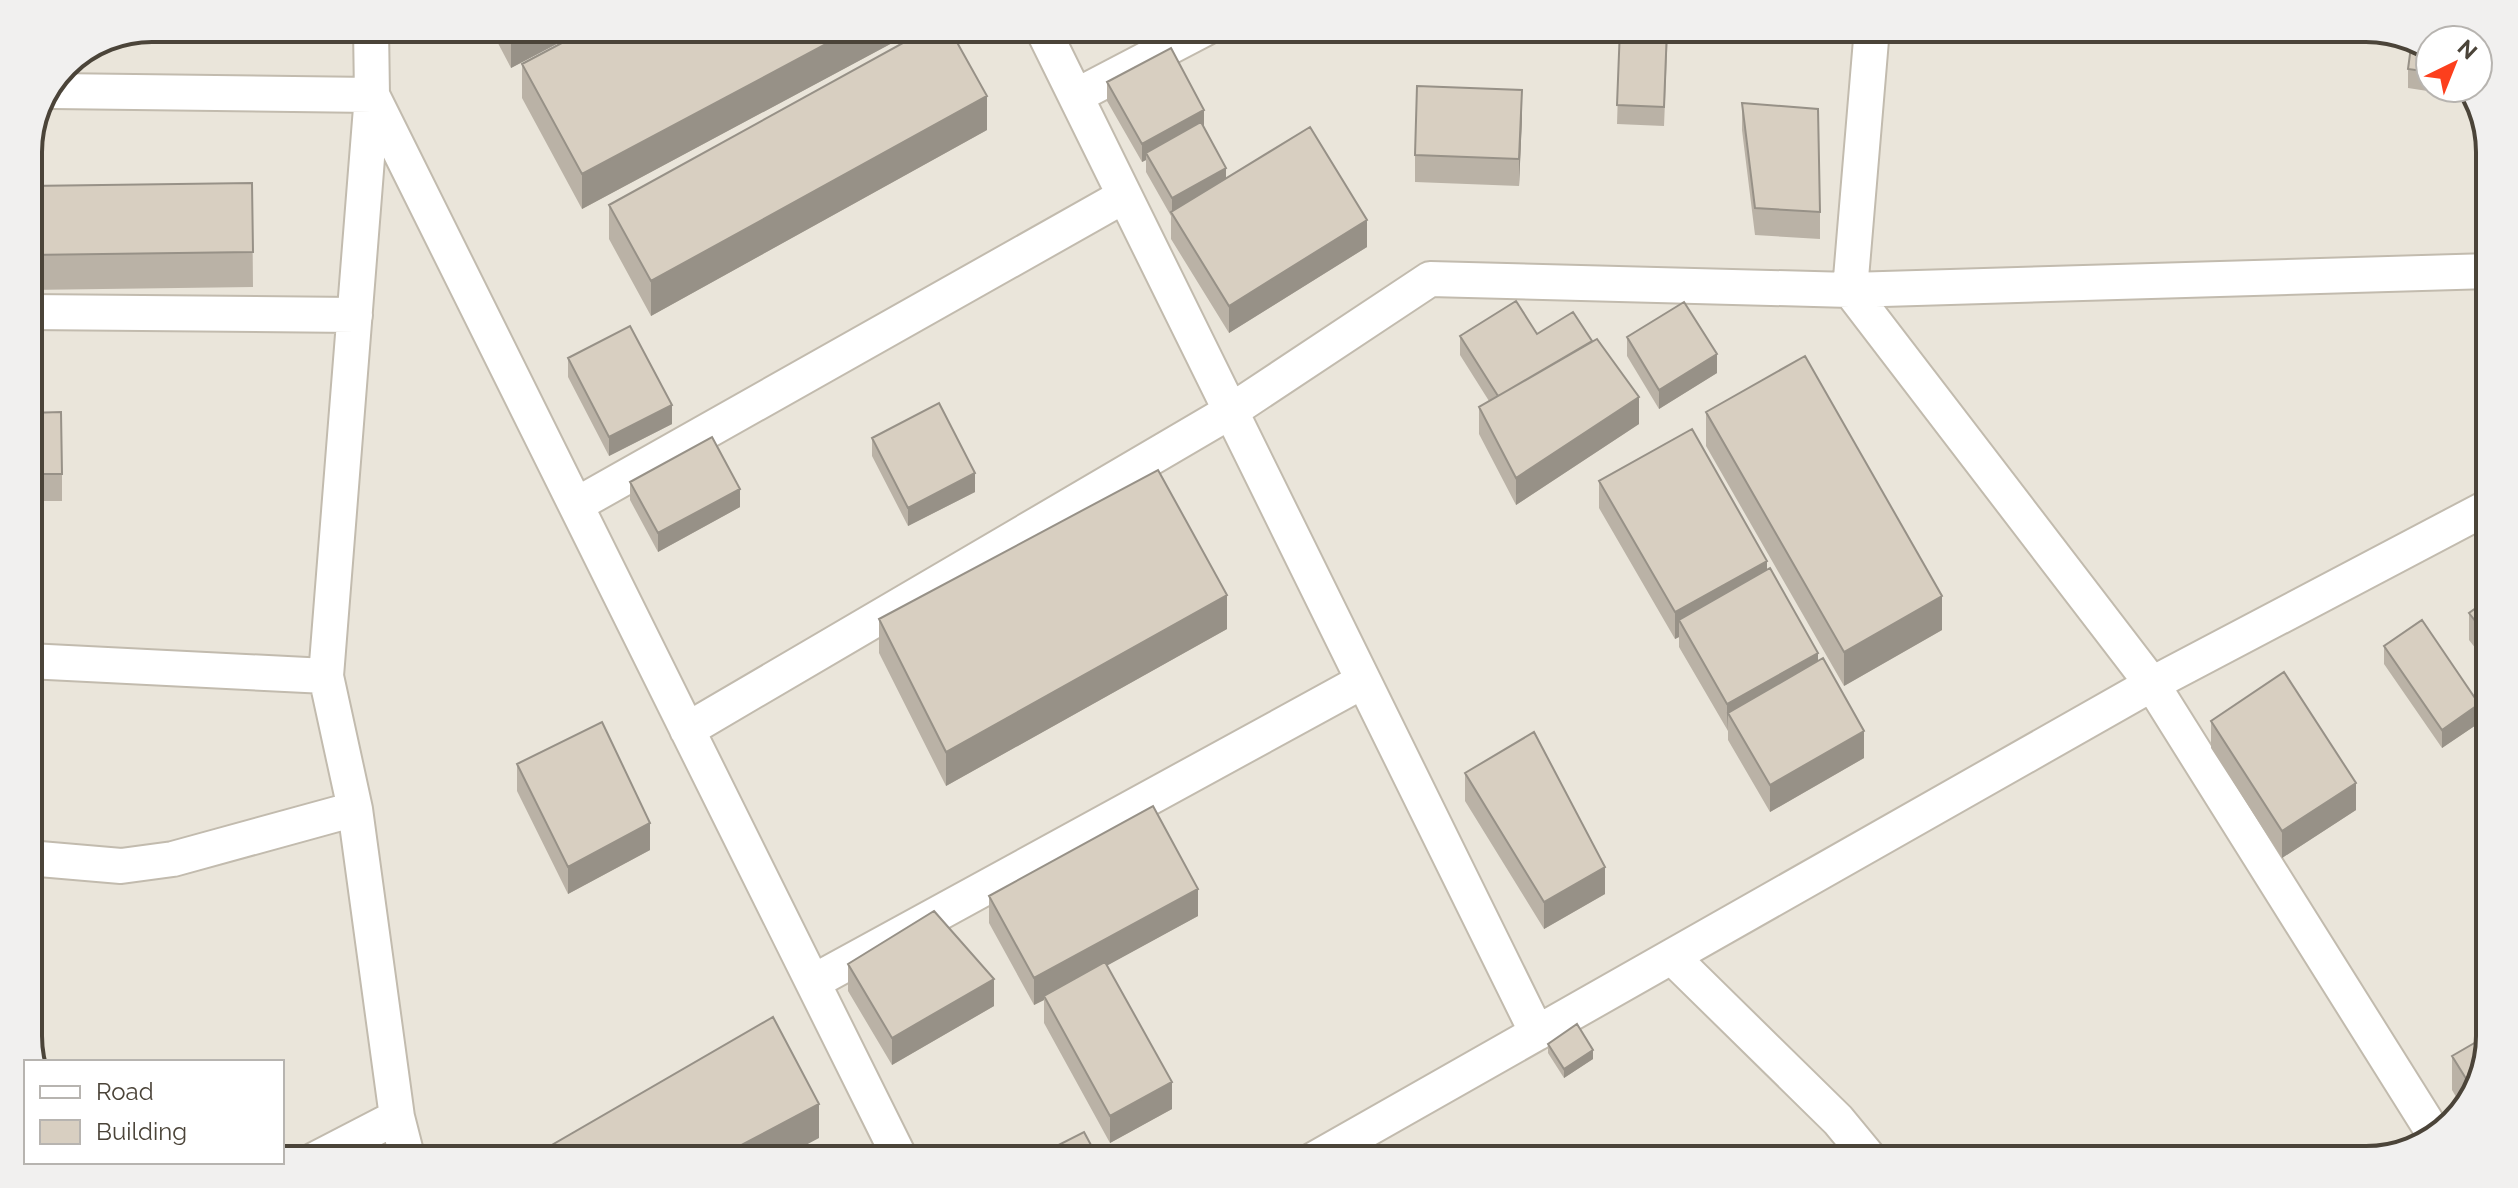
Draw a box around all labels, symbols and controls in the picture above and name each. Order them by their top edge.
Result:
north arrow [2414,24,2494,104]
text: N [2453,34,2483,65]
legend [24,1060,284,1164]
text: Road [96,1077,154,1106]
text: Building [96,1117,187,1146]

